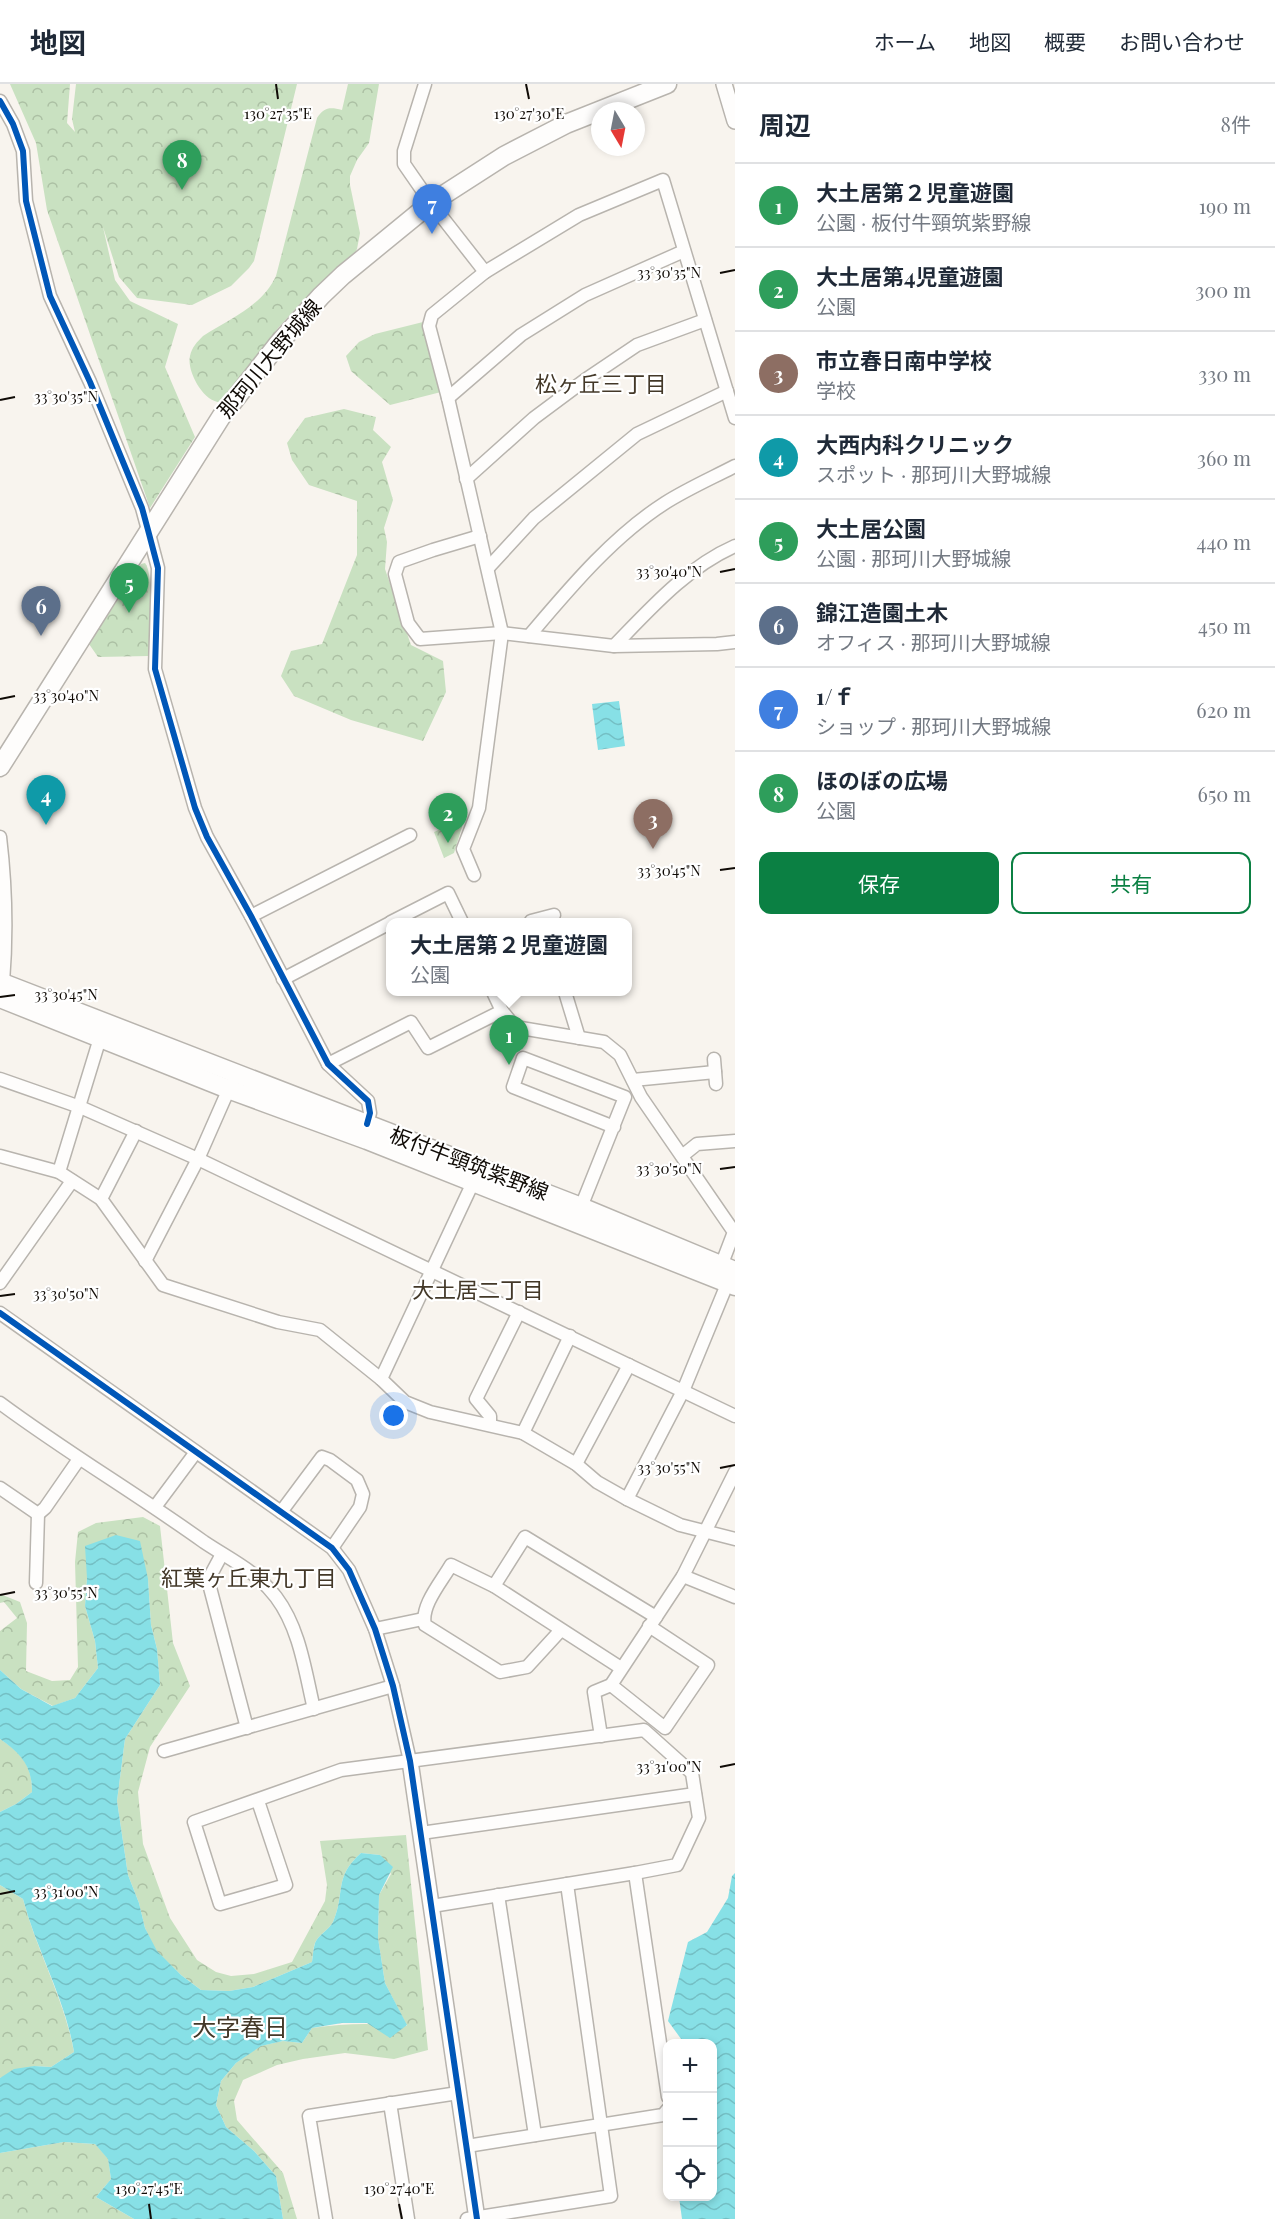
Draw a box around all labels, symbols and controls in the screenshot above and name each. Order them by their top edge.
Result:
text: 地図 [30,23,86,60]
text: ホーム [874,27,936,55]
text: 地図 [969,27,1011,55]
text: 概要 [1044,27,1086,55]
text: お問い合わせ [1119,27,1245,55]
north arrow [591,102,645,156]
text: 130°27'35"E [244,103,312,123]
text: 130°27'30"E [494,103,564,123]
text: 周辺 [759,107,811,142]
text: 8件 [1221,110,1251,137]
pin: 8 [162,141,201,190]
text: 大土居第２児童遊園 [816,177,1014,207]
pin: 7 [412,184,452,234]
text: 1 [775,192,782,219]
text: 190 m [1199,192,1251,219]
text: 公園 · 板付牛頸筑紫野線 [816,208,1031,235]
text: 大土居第4児童遊園 [816,261,1004,291]
text: 33°30'35"N [637,262,701,282]
text: 2 [773,276,784,303]
text: 300 m [1195,276,1251,303]
street label: 那珂川大野城線 [210,292,326,423]
text: 公園 [816,292,856,319]
text: 市立春日南中学校 [816,345,992,375]
text: 3 [774,360,783,387]
text: 330 m [1198,360,1251,387]
district label: 松ヶ丘三丁目 [535,368,667,398]
text: 学校 [816,376,856,403]
text: 33°30'35"N [34,386,98,406]
text: 大西内科クリニック [816,429,1014,459]
text: 4 [773,444,784,471]
text: 360 m [1197,444,1251,471]
text: スポット · 那珂川大野城線 [816,460,1051,487]
text: 大土居公園 [816,513,926,543]
text: 5 [774,528,783,555]
text: 440 m [1197,528,1251,555]
text: 公園 · 那珂川大野城線 [816,544,1011,571]
text: 33°30'40"N [636,561,703,581]
pin: 5 [110,564,148,613]
pin: 6 [22,586,60,636]
text: 錦江造園土木 [816,597,948,627]
text: 6 [773,612,784,639]
text: 450 m [1198,612,1251,639]
text: オフィス · 那珂川大野城線 [816,628,1051,655]
text: 1/ｆ [816,681,855,711]
text: 33°30'40"N [33,685,100,705]
text: 7 [774,696,783,723]
text: 620 m [1196,696,1251,723]
text: ショップ · 那珂川大野城線 [816,712,1051,739]
text: ほのぼの広場 [816,765,948,795]
pin: 4 [26,776,66,825]
text: 8 [773,780,784,807]
text: 650 m [1198,780,1251,807]
pin: 2 [428,794,468,843]
text: 公園 [816,796,856,823]
pin: 3 [634,800,672,849]
button: 保存 [759,852,999,914]
button: 共有 [1011,852,1251,914]
text: 33°30'45"N [637,860,701,880]
popup [386,918,632,996]
text: 大土居第２児童遊園 [410,929,608,959]
text: 公園 [410,960,450,987]
text: 33°30'45"N [34,984,98,1004]
pin: 1 [490,1016,528,1065]
street label: 板付牛頸筑紫野線 [386,1119,553,1205]
text: 33°30'50"N [636,1158,702,1178]
district label: 大土居二丁目 [412,1274,544,1304]
text: 33°30'50"N [33,1283,99,1303]
your location [379,1401,408,1430]
text: 33°30'55"N [637,1457,701,1477]
district label: 紅葉ヶ丘東九丁目 [161,1562,337,1592]
text: 33°30'55"N [34,1582,98,1602]
text: 33°31'00"N [636,1756,702,1776]
text: 33°31'00"N [33,1881,99,1901]
district label: 大字春日 [192,2010,288,2042]
map controls [663,2039,717,2201]
button: + [663,2039,717,2093]
button: − [663,2093,717,2147]
button: locate [663,2147,717,2201]
text: 130°27'45"E [115,2178,183,2198]
text: 130°27'40"E [364,2178,434,2198]

